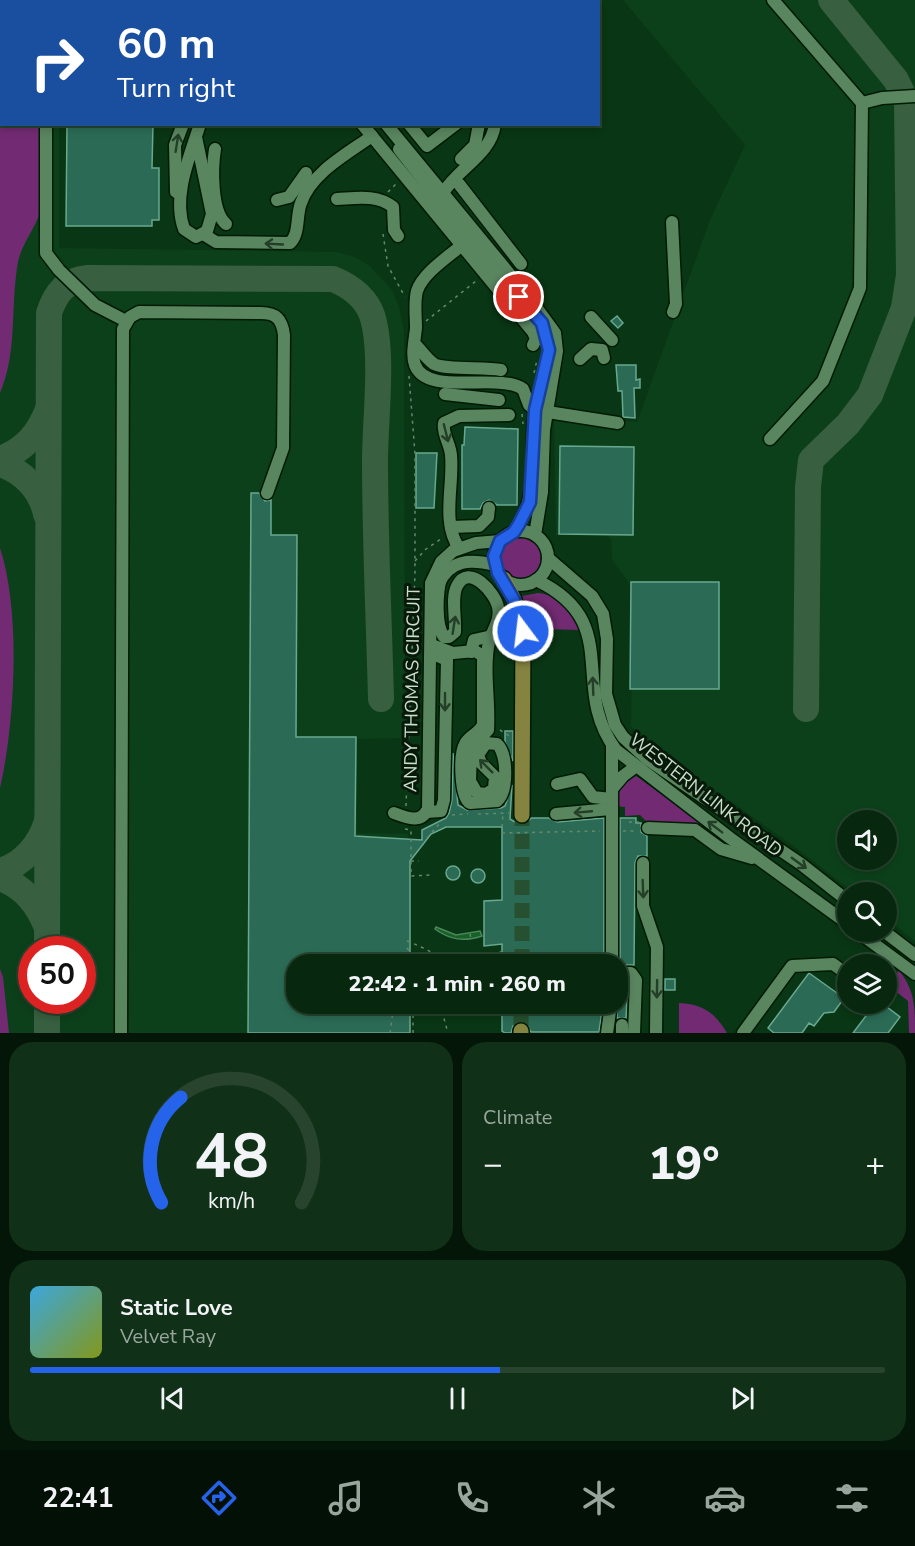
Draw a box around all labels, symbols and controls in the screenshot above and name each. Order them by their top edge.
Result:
text: 60 m [117,16,216,73]
icon: right [18,24,96,102]
text: Turn right [117,70,235,107]
one-way arrow [171,134,182,154]
one-way arrow [264,238,284,249]
pin [493,271,544,322]
icon: arrive [502,280,535,313]
one-way arrow [441,422,452,442]
street label: ANDY THOMAS CIRCUIT [398,586,426,792]
position arrow [491,599,555,663]
one-way arrow [448,616,459,635]
one-way arrow [587,676,598,696]
one-way arrow [439,691,451,711]
street label: WESTERN LINK ROAD [625,728,787,862]
one-way arrow [478,758,493,773]
one-way arrow [574,806,594,817]
map controls [837,810,897,1014]
button: sound [837,810,897,870]
one-way arrow [707,820,723,833]
one-way arrow [791,857,807,869]
one-way arrow [637,878,648,898]
button: search [837,882,897,942]
speed limit sign: 50 [18,936,96,1014]
button: layers [837,954,897,1014]
text: 22:42 · 1 min · 260 m [348,969,566,999]
one-way arrow [651,978,662,998]
text: Climate [483,1104,552,1131]
text: 48 [194,1114,268,1199]
text: 19° [648,1134,720,1195]
text: − [483,1142,503,1187]
text: + [865,1142,885,1187]
text: km/h [207,1187,255,1217]
text: Static Love [120,1293,233,1323]
text: Velvet Ray [120,1323,216,1350]
icon: previous [156,1382,189,1415]
icon: pause [441,1382,474,1415]
icon: next [726,1382,759,1415]
icon: directions [198,1477,240,1519]
icon: music [325,1477,367,1519]
icon: phone [451,1477,493,1519]
icon: climate [578,1477,620,1519]
icon: car [704,1477,746,1519]
icon: filters [831,1477,873,1519]
text: 22:41 [42,1480,114,1517]

